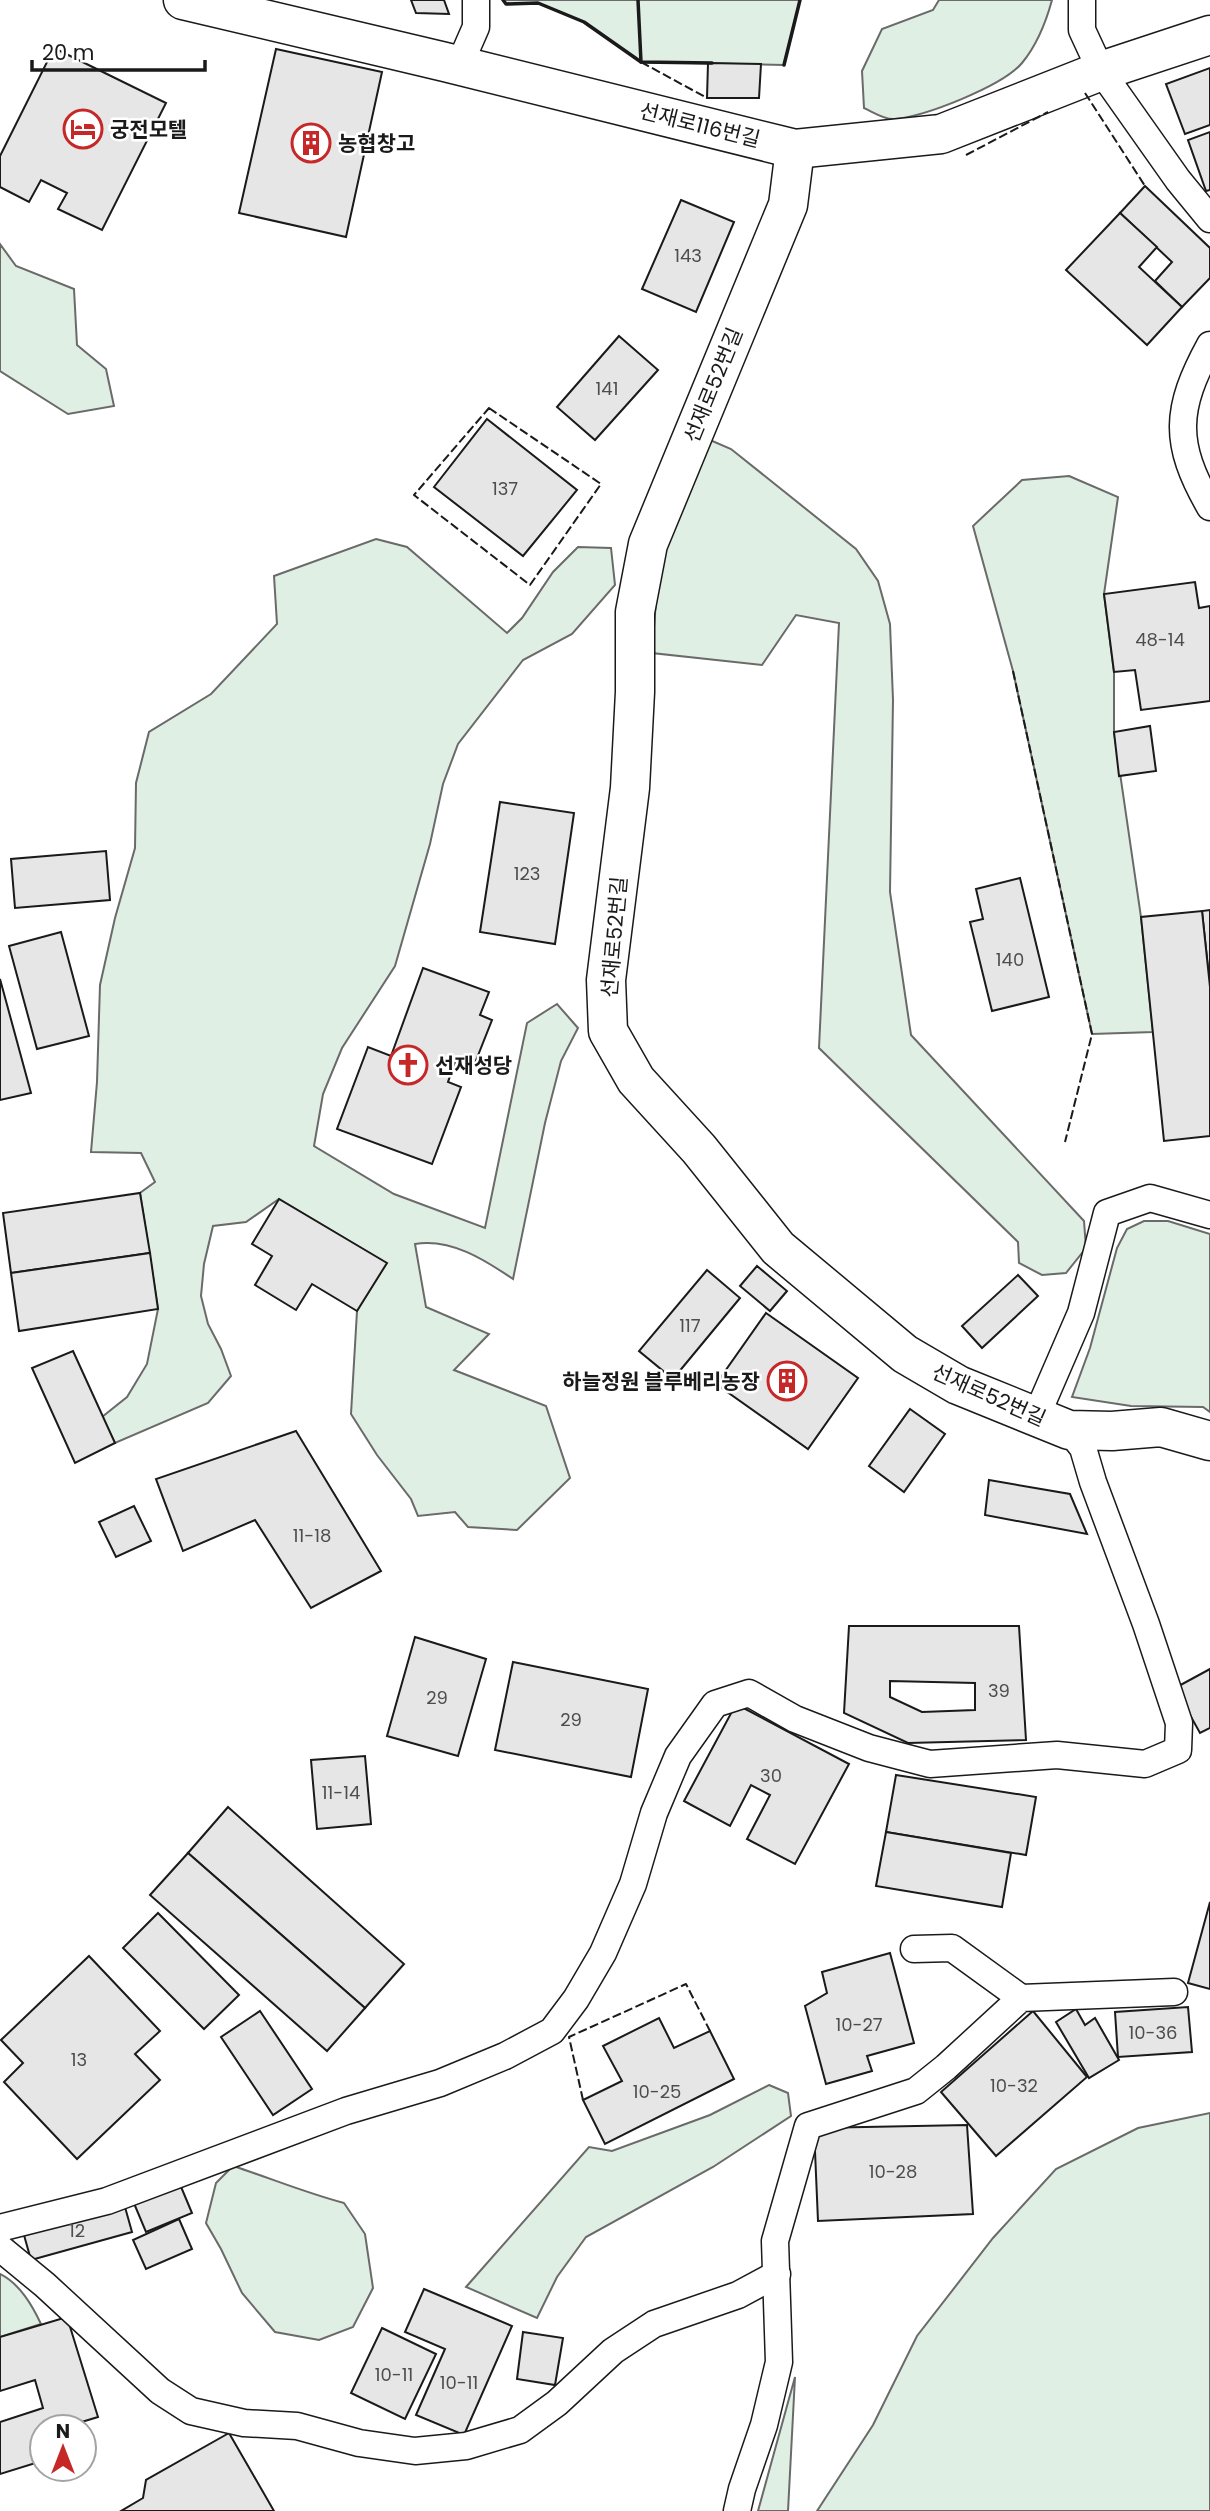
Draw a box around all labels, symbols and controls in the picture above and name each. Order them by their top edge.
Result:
scale bar [32,28,205,72]
text: 20 m [42,38,95,67]
street label: 선재로116번길 [637,96,763,154]
hotel icon: 궁전모텔 [62,108,104,150]
place label: 궁전모텔 [110,115,187,144]
building icon: 농협창고 [290,122,332,164]
place label: 농협창고 [338,129,415,158]
house number: 143 [674,243,702,268]
street label: 선재로52번길 [677,323,749,447]
house number: 141 [596,376,618,401]
house number: 137 [492,476,518,501]
house number: 48-14 [1135,627,1185,652]
house number: 123 [514,861,540,886]
street label: 선재로52번길 [594,875,634,999]
house number: 140 [996,947,1024,972]
church icon: 선재성당 [387,1044,429,1086]
place label: 선재성당 [435,1051,512,1080]
house number: 117 [679,1313,701,1338]
street label: 선재로52번길 [927,1357,1051,1433]
building icon: 하늘정원 블루베리농장 [766,1360,808,1402]
place label: 하늘정원 블루베리농장 [562,1367,760,1396]
house number: 11-18 [293,1523,331,1548]
house number: 39 [988,1678,1010,1703]
house number: 29 [426,1685,448,1710]
house number: 29 [560,1707,582,1732]
house number: 30 [760,1763,782,1788]
house number: 11-14 [322,1780,360,1805]
house number: 10-27 [835,2012,883,2037]
house number: 10-36 [1128,2020,1178,2045]
house number: 13 [71,2047,87,2072]
house number: 10-32 [990,2073,1038,2098]
house number: 10-25 [633,2079,681,2104]
house number: 10-28 [869,2159,917,2184]
house number: 12 [69,2218,85,2243]
house number: 10-11 [375,2362,413,2387]
house number: 10-11 [440,2370,478,2395]
north arrow [28,2413,98,2483]
text: N [56,2418,70,2445]

